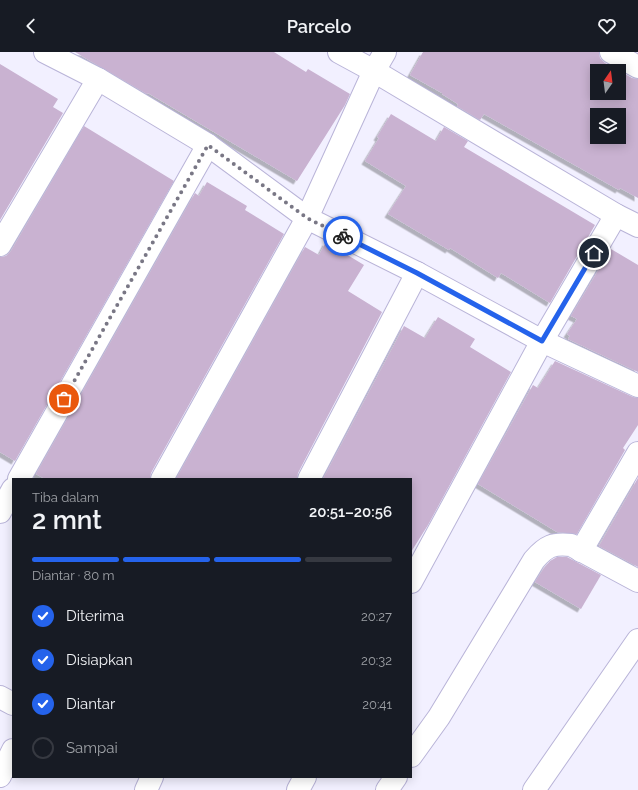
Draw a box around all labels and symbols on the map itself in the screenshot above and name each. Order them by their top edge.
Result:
north arrow [590,64,626,100]
courier [323,216,363,256]
pin [577,236,611,270]
pin [47,382,81,416]

